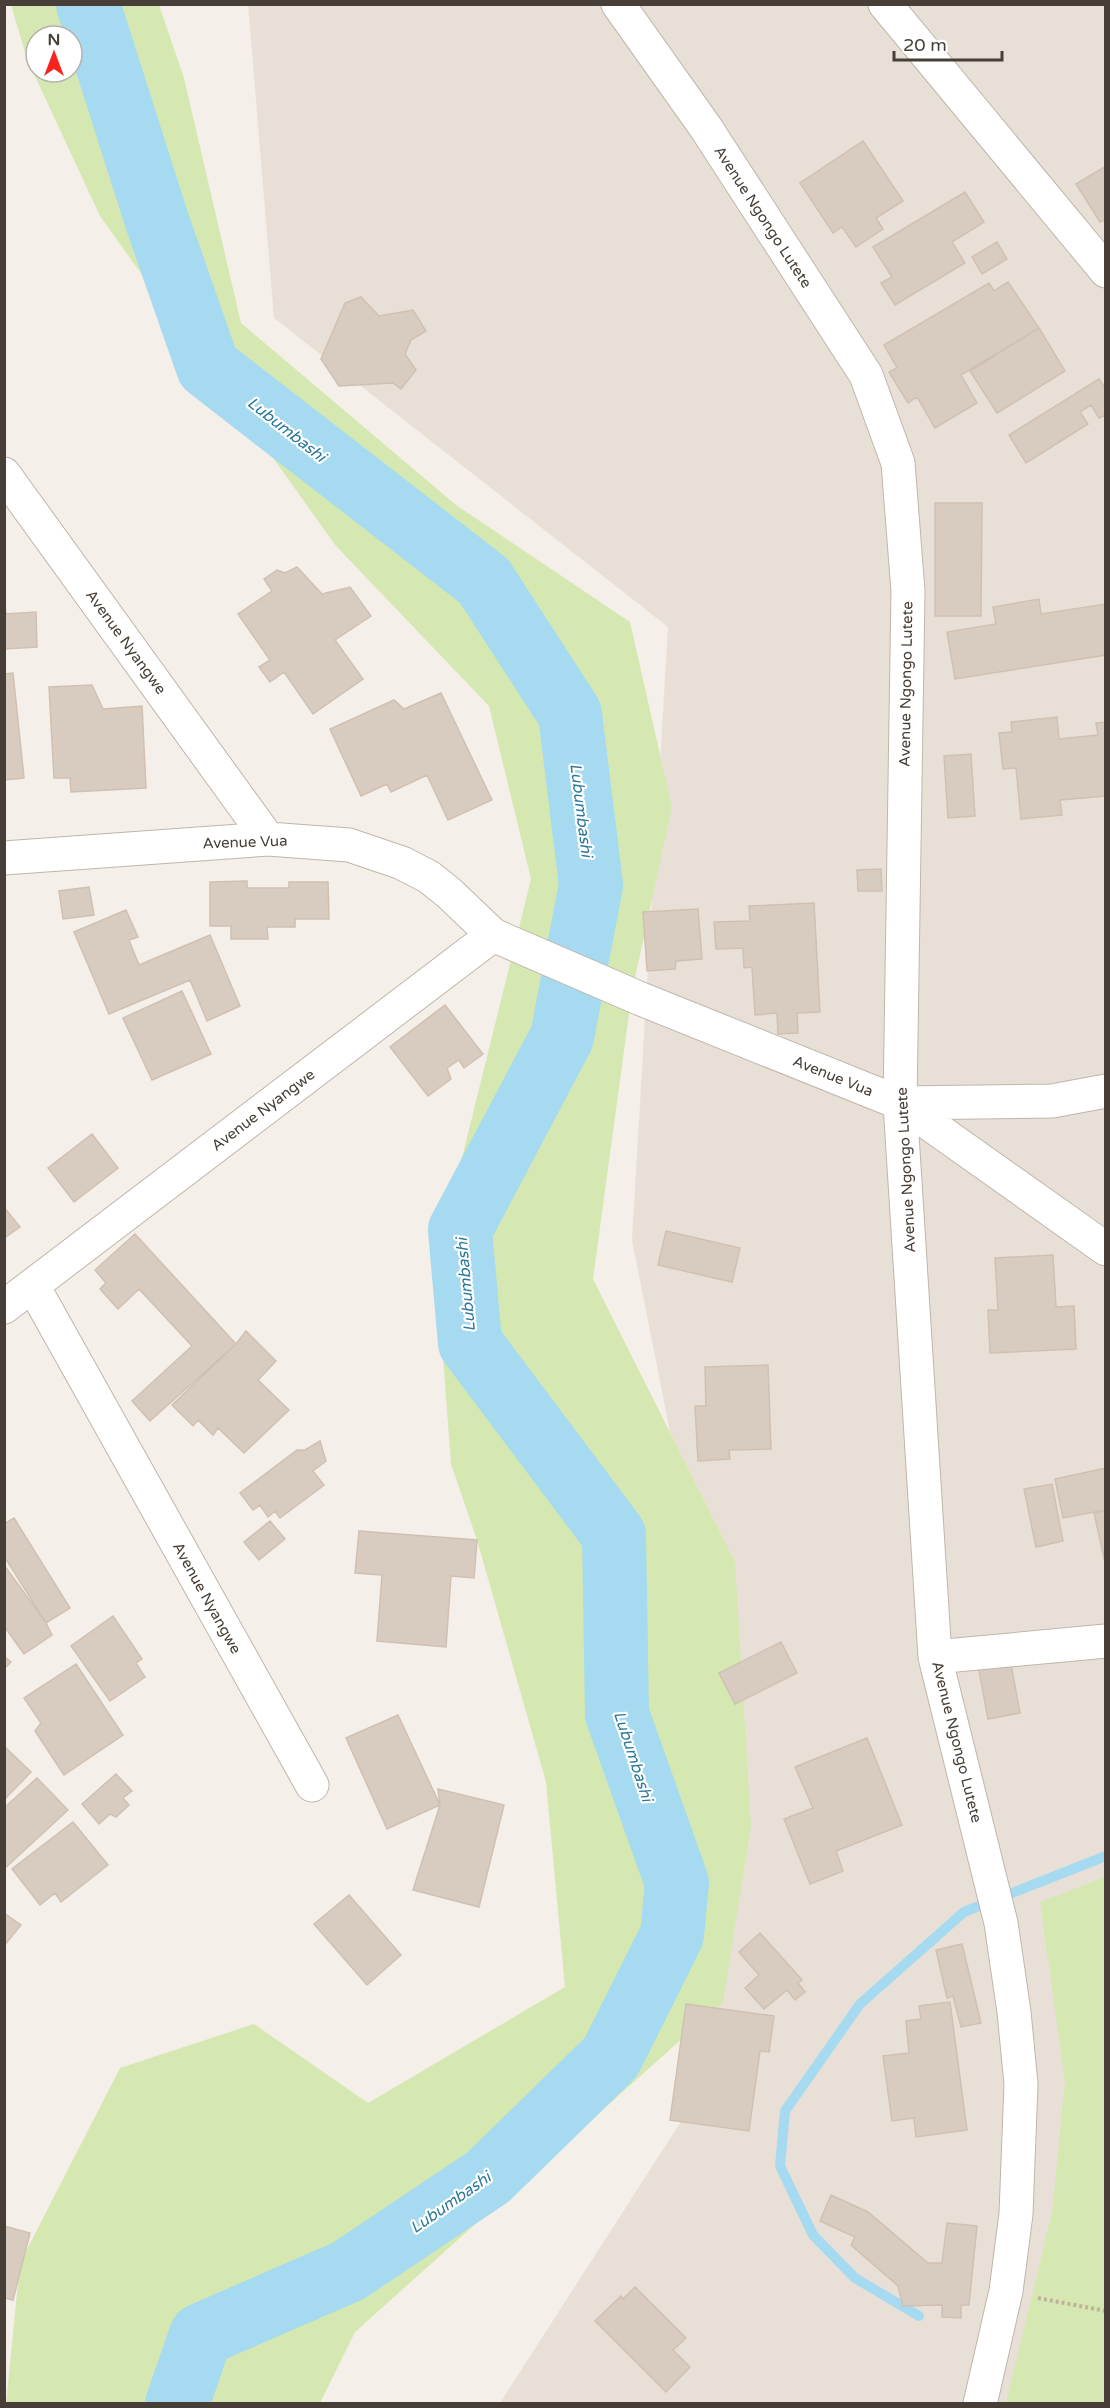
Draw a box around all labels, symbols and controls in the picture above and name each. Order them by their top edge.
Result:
north arrow [24,24,84,84]
scale bar [894,24,1002,62]
text: N [48,30,60,50]
text: 20 m [903,34,947,56]
street label: Avenue Ngongo Lutete [710,143,816,291]
water label: Lubumbashi [243,393,331,468]
street label: Avenue Nyangwe [82,586,170,698]
street label: Avenue Ngongo Lutete [896,601,916,767]
water label: Lubumbashi [565,762,597,860]
street label: Avenue Vua [202,832,288,852]
street label: Avenue Vua [790,1052,876,1100]
street label: Avenue Nyangwe [208,1065,318,1155]
street label: Avenue Ngongo Lutete [893,1087,919,1253]
water label: Lubumbashi [452,1235,480,1333]
street label: Avenue Nyangwe [169,1539,245,1657]
street label: Avenue Ngongo Lutete [928,1659,986,1825]
water label: Lubumbashi [609,1709,658,1806]
water label: Lubumbashi [406,2167,496,2238]

